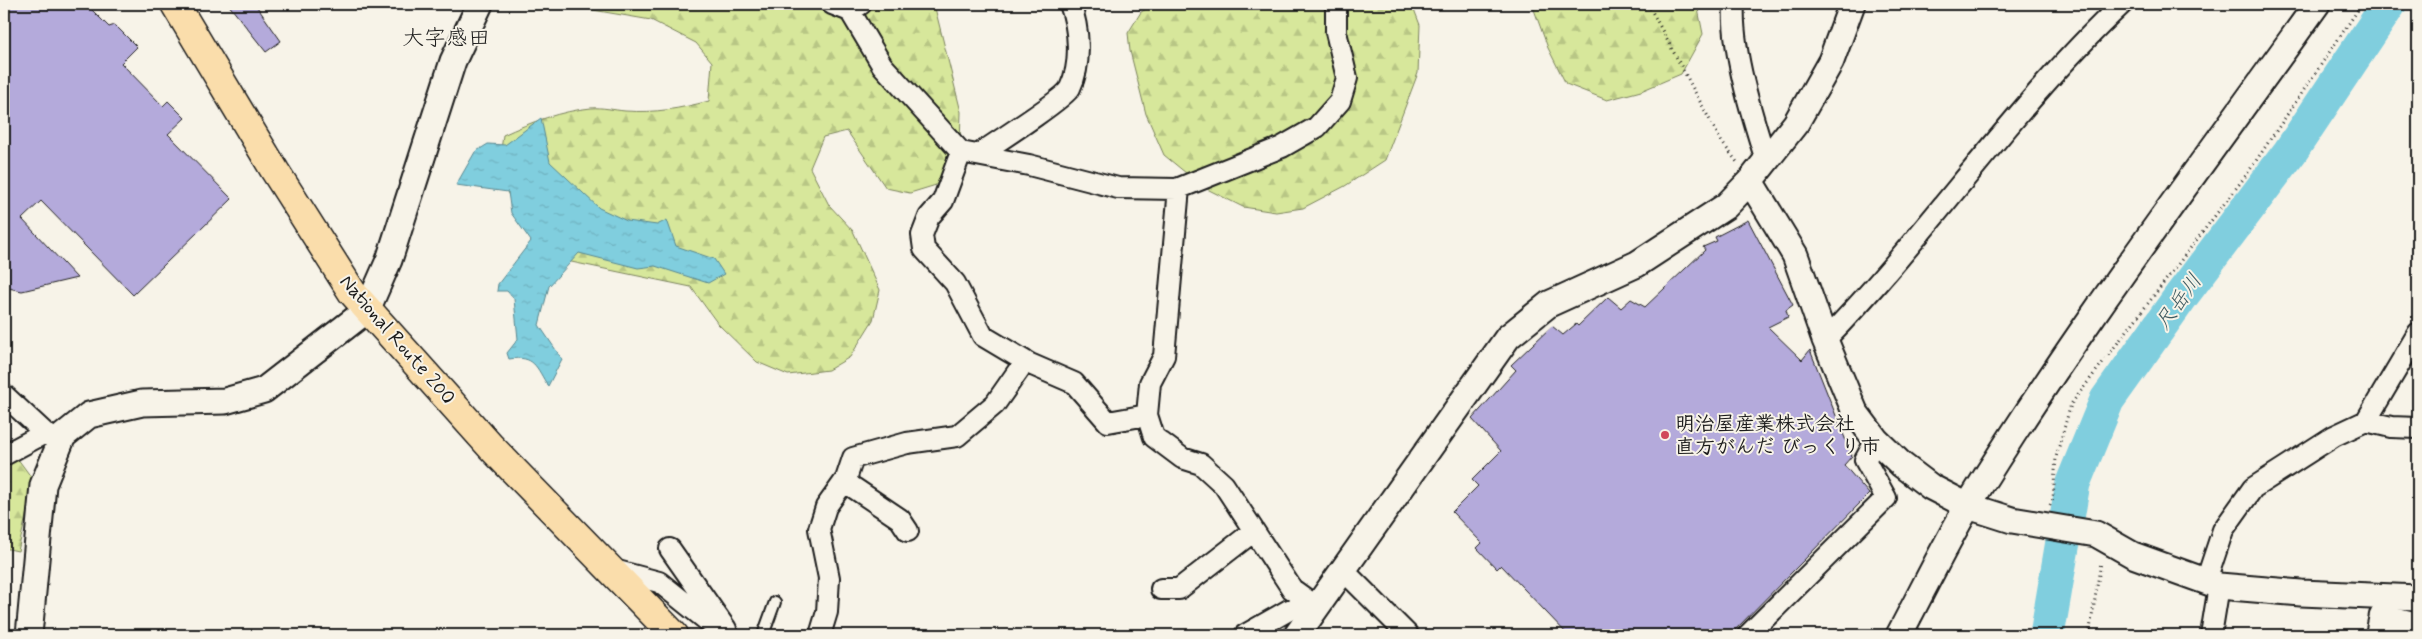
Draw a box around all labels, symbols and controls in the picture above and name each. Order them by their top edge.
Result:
district label: 大字感田 [402,25,490,53]
water label: 尺岳川 [2149,268,2209,336]
street label: National Route 200 [333,269,461,411]
place label: 明治屋産業株式会社 直方がんだ びっくり市 [1675,411,1880,461]
marker: 明治屋産業株式会社 直方がんだ びっくり市 [1659,429,1671,441]

